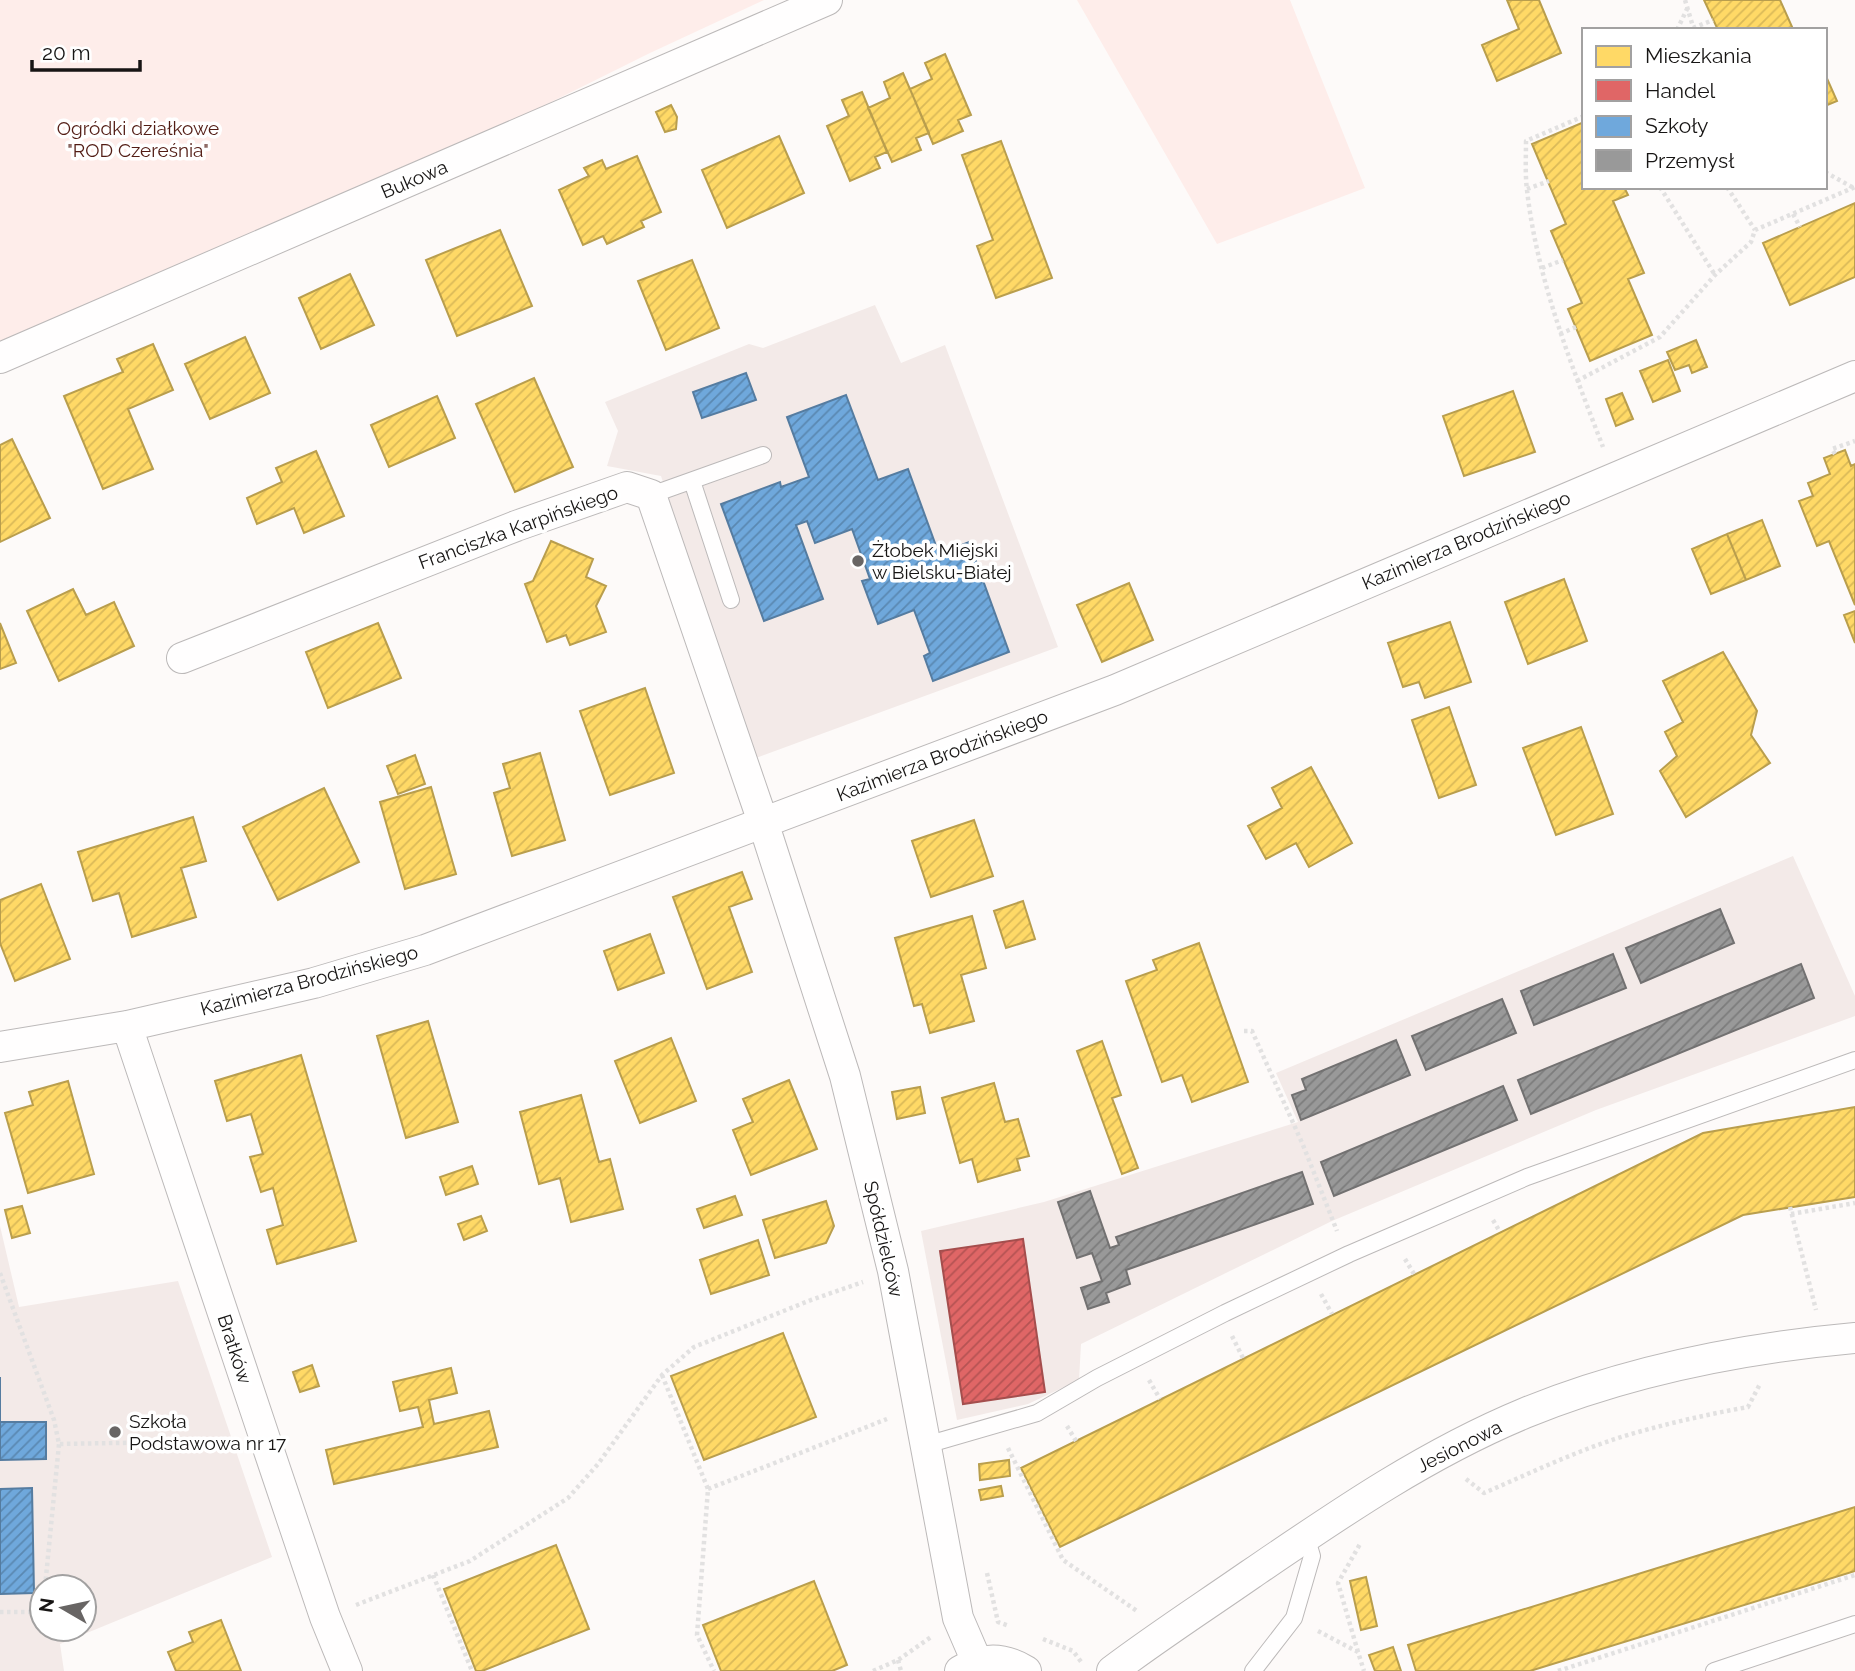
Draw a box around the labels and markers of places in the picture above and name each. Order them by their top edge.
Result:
place label: Żłobek Miejski w Bielsku-Białej [872,539,1012,583]
marker: Żłobek Miejski w Bielsku-Białej [850,553,866,569]
place label: Szkoła Podstawowa nr 17 [129,1410,286,1454]
marker: Szkoła Podstawowa nr 17 [107,1424,123,1440]

